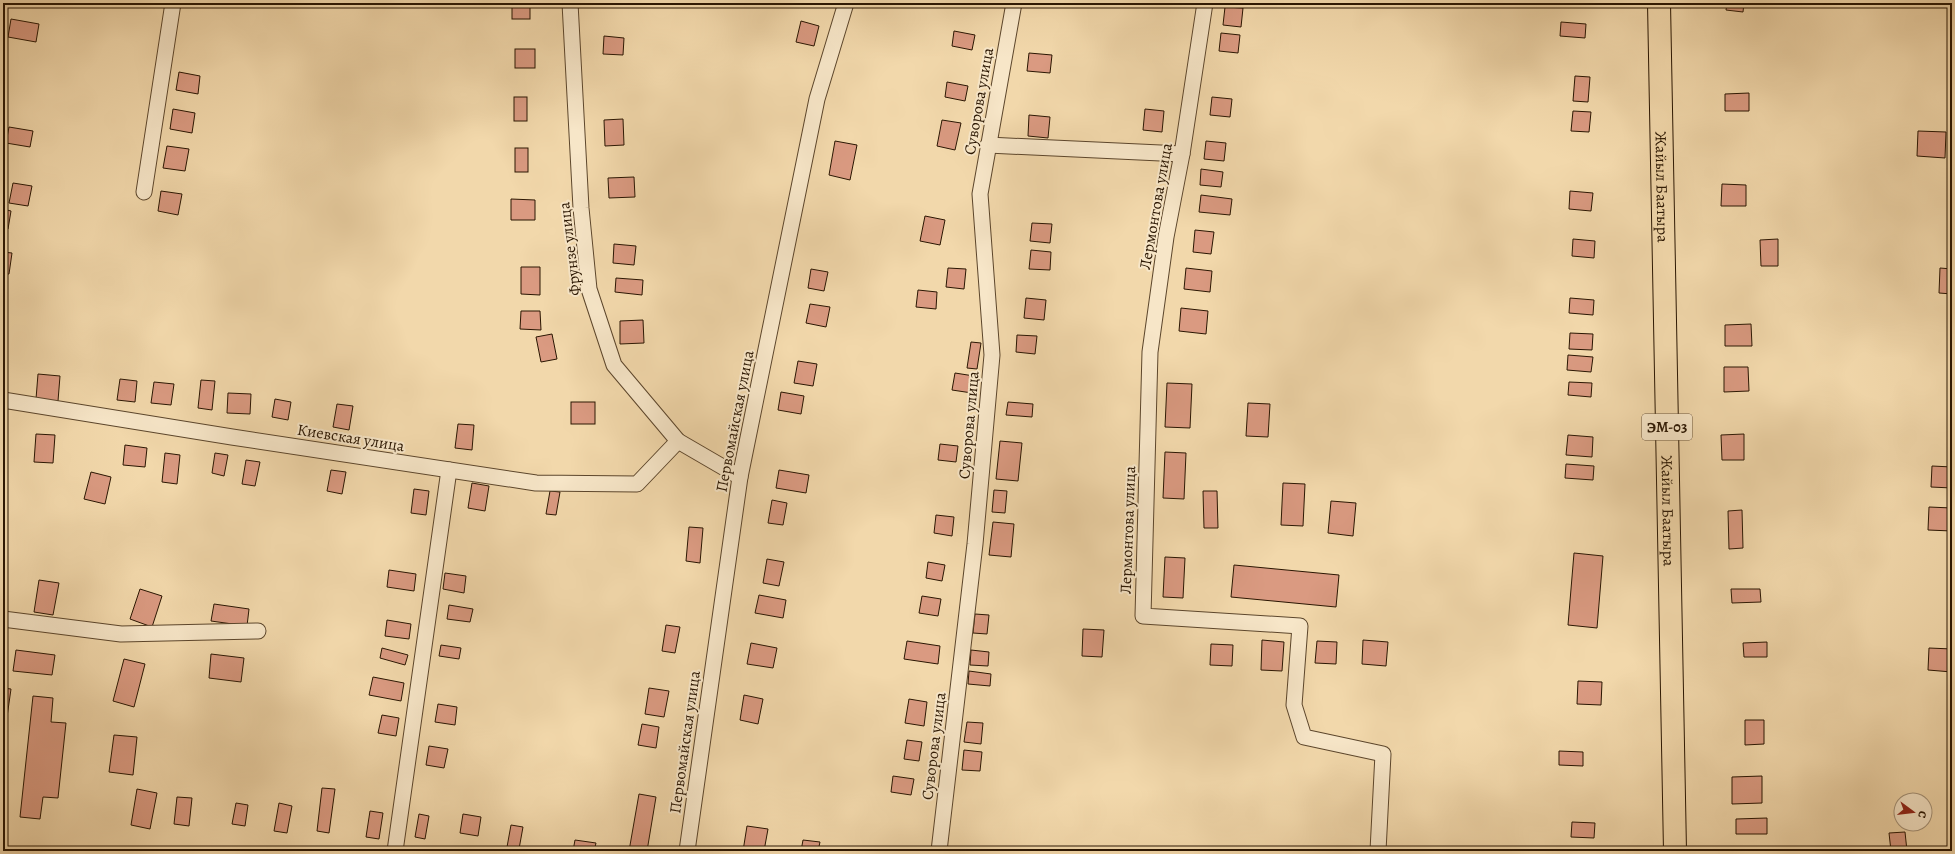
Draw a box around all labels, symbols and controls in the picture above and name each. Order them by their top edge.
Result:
street label: Суворова улица [959,45,999,156]
street label: Жайыл Баатыра [1649,131,1674,243]
street label: Лермонтова улица [1134,141,1178,271]
street label: Фрунзе улица [553,200,587,297]
street label: Первомайская улица [710,348,760,494]
street label: Суворова улица [953,370,985,480]
road number: ЭМ-03 [1642,414,1692,440]
street label: Киевская улица [296,419,407,457]
street label: Жайыл Баатыра [1656,455,1680,567]
street label: Лермонтова улица [1115,465,1141,594]
street label: Первомайская улица [664,669,706,815]
street label: Суворова улица [916,690,952,801]
north arrow [1893,792,1933,832]
text: С [1914,809,1930,820]

